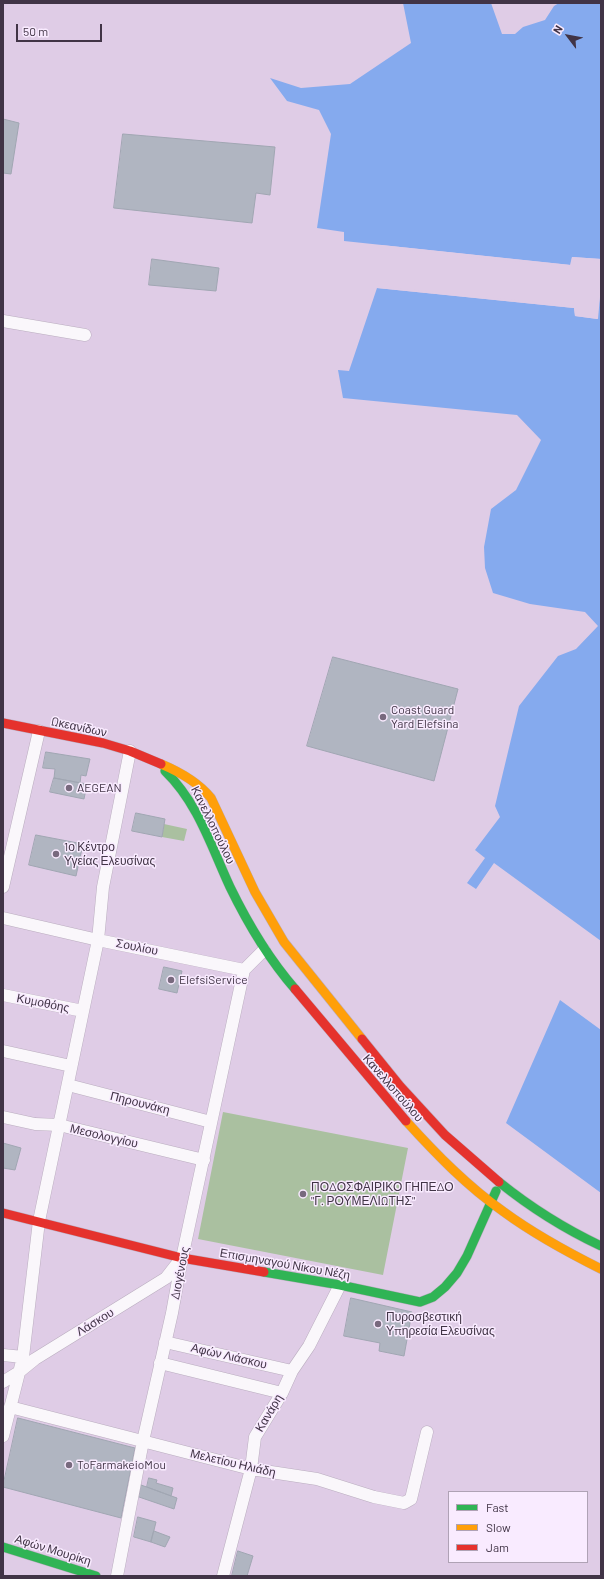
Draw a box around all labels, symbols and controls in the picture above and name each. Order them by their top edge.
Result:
scale bar [18,16,104,42]
north arrow [548,16,588,56]
text: N [550,23,565,36]
text: 50 m [23,24,48,38]
place label: Coast Guard Yard Elefsina [391,703,458,731]
marker: Coast Guard Yard Elefsina [378,712,388,722]
street label: Ωκεανίδων [50,714,108,740]
place label: AEGEAN [77,781,122,795]
marker: AEGEAN [64,783,74,793]
street label: Κανελλοπούλου [188,784,238,866]
place label: 1ο Κέντρο Υγείας Ελευσίνας [64,840,155,868]
marker: 1ο Κέντρο Υγείας Ελευσίνας [51,849,61,859]
street label: Σουλίου [115,936,159,958]
place label: ElefsiService [179,973,248,987]
marker: ElefsiService [166,975,176,985]
street label: Κυμοθόης [15,991,71,1015]
street label: Κανελλοπούλου [360,1051,426,1125]
street label: Πηρουνάκη [109,1089,171,1117]
street label: Μεσολογγίου [68,1121,140,1151]
place label: ΠΟΔΟΣΦΑΙΡΙΚΟ ΓΗΠΕΔΟ "Γ. ΡΟΥΜΕΛΙΩΤΗΣ" [311,1180,454,1208]
marker: ΠΟΔΟΣΦΑΙΡΙΚΟ ΓΗΠΕΔΟ "Γ. ΡΟΥΜΕΛΙΩΤΗΣ" [298,1189,308,1199]
street label: Διογένους [168,1245,192,1301]
street label: Επισμηναγού Νίκου Νέζη [219,1245,351,1283]
street label: Λάσκου [74,1305,116,1339]
place label: Πυροσβεστική Υπηρεσία Ελευσίνας [386,1310,495,1338]
marker: Πυροσβεστική Υπηρεσία Ελευσίνας [373,1319,383,1329]
street label: Αφών Λιάσκου [190,1340,268,1372]
street label: Κανάρη [252,1392,286,1434]
street label: Μελετίου Ηλιάδη [189,1446,277,1480]
place label: ToFarmakeioMou [77,1458,166,1472]
marker: ToFarmakeioMou [64,1460,74,1470]
legend [448,1491,588,1563]
text: Fast [486,1500,509,1514]
text: Slow [486,1520,511,1534]
street label: Αφών Μουρίκη [13,1532,93,1568]
text: Jam [486,1540,509,1554]

